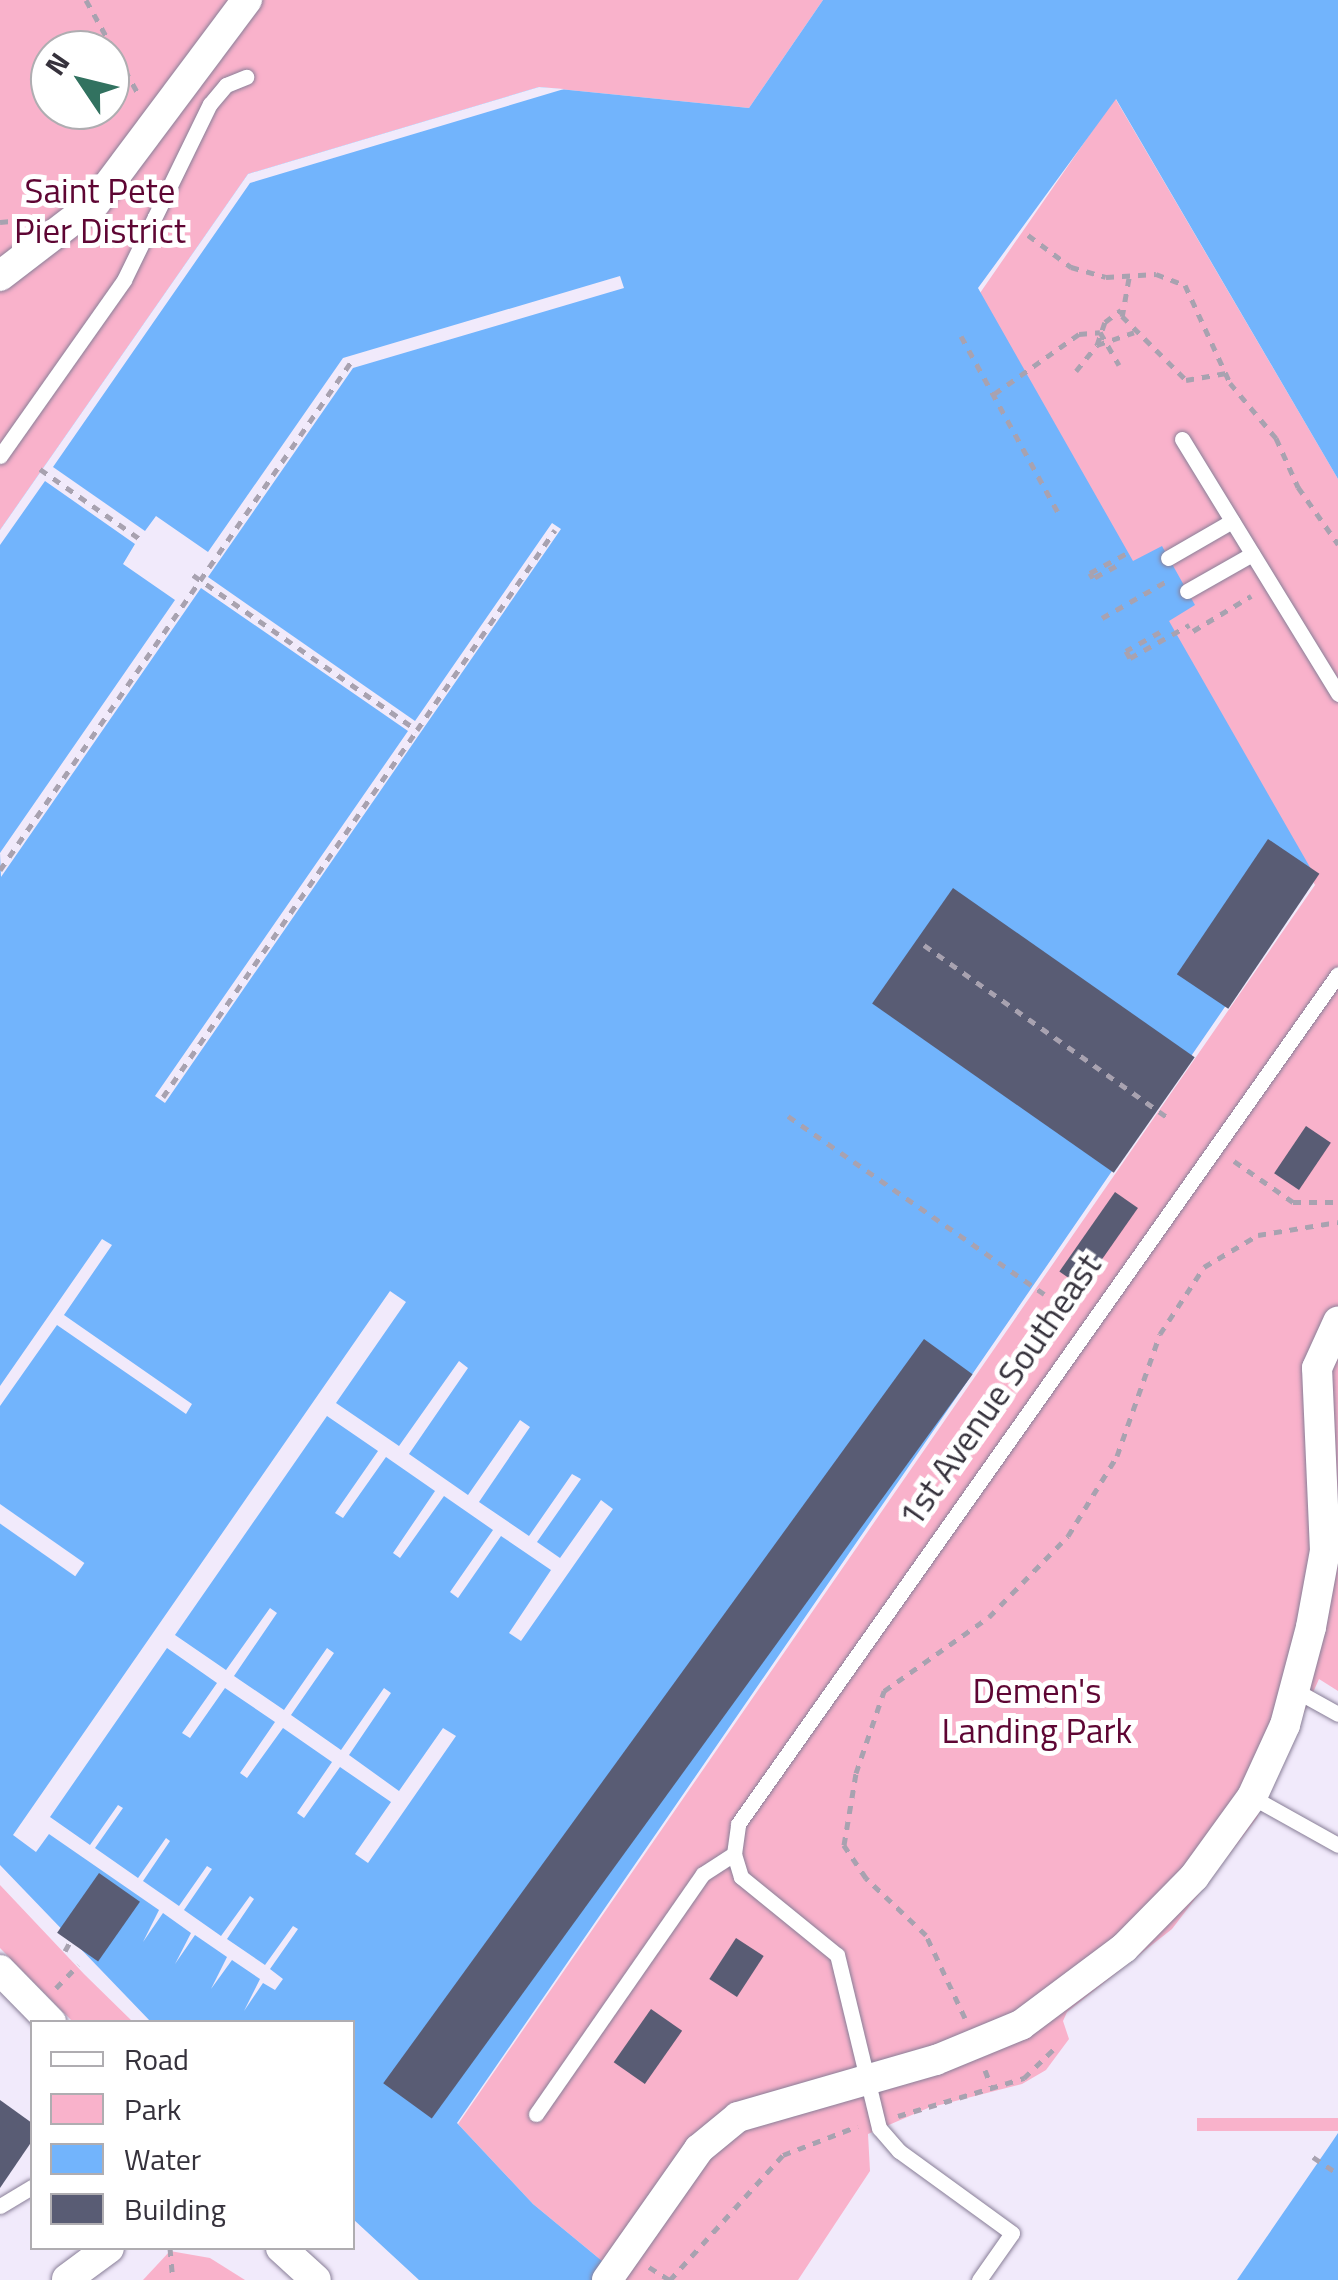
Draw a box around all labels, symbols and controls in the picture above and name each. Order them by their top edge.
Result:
north arrow [30,30,130,130]
text: N [33,43,80,84]
park label: Saint Pete Pier District [14,169,186,251]
street label: 1st Avenue Southeast [889,1245,1109,1535]
park label: Demen's Landing Park [942,1669,1132,1751]
legend [30,2020,355,2250]
text: Road [124,2036,189,2082]
text: Park [124,2086,181,2132]
text: Water [124,2136,201,2182]
text: Building [124,2186,226,2232]

